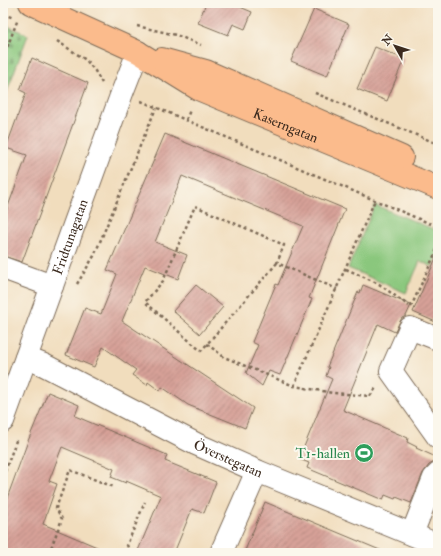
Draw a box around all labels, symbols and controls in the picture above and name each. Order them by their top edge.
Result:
north arrow [375,26,415,66]
text: N [379,31,396,49]
street label: Kaserngatan [250,105,321,147]
street label: Fridtunagatan [49,197,92,277]
street label: Överstegatan [191,436,265,481]
sports icon: T1-hallen [353,442,375,464]
place label: T1-hallen [295,445,350,462]

